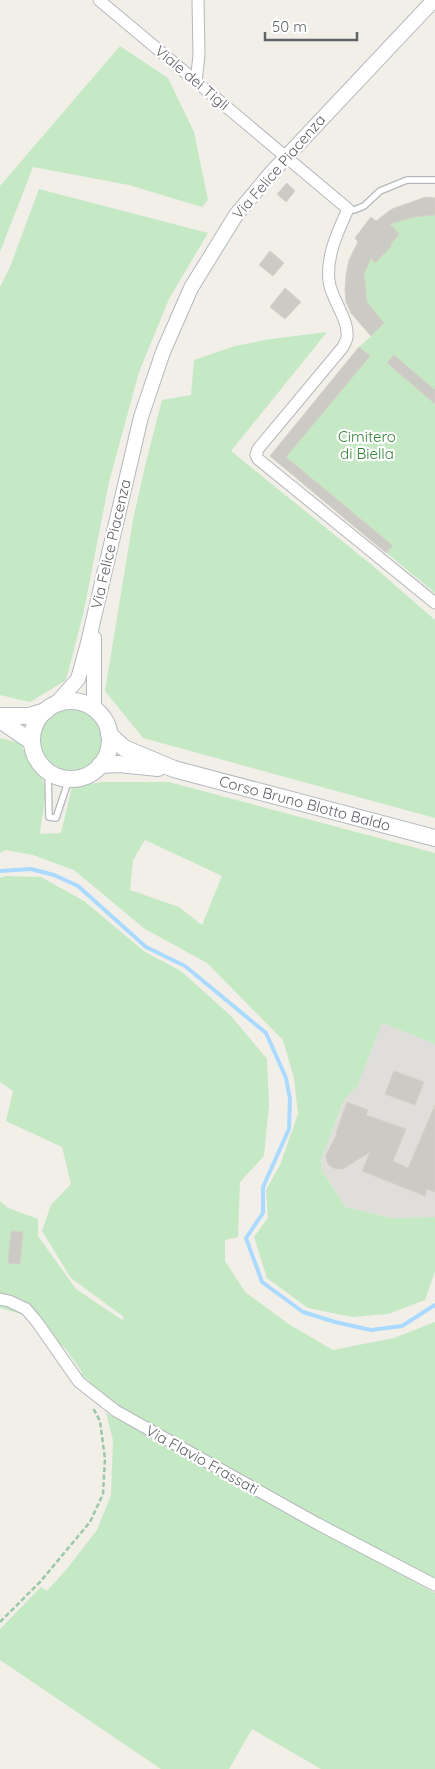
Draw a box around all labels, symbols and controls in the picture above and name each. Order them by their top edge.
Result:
scale bar [265,10,358,42]
text: 50 m [272,17,307,36]
street label: Viale dei Tigli [151,41,233,114]
street label: Via Felice Piacenza [228,110,329,223]
park label: Cimitero di Biella [338,427,396,463]
street label: Via Felice Piacenza [86,477,135,611]
street label: Corso Bruno Blotto Baldo [217,771,393,835]
street label: Via Flavio Frassati [142,1421,262,1498]

